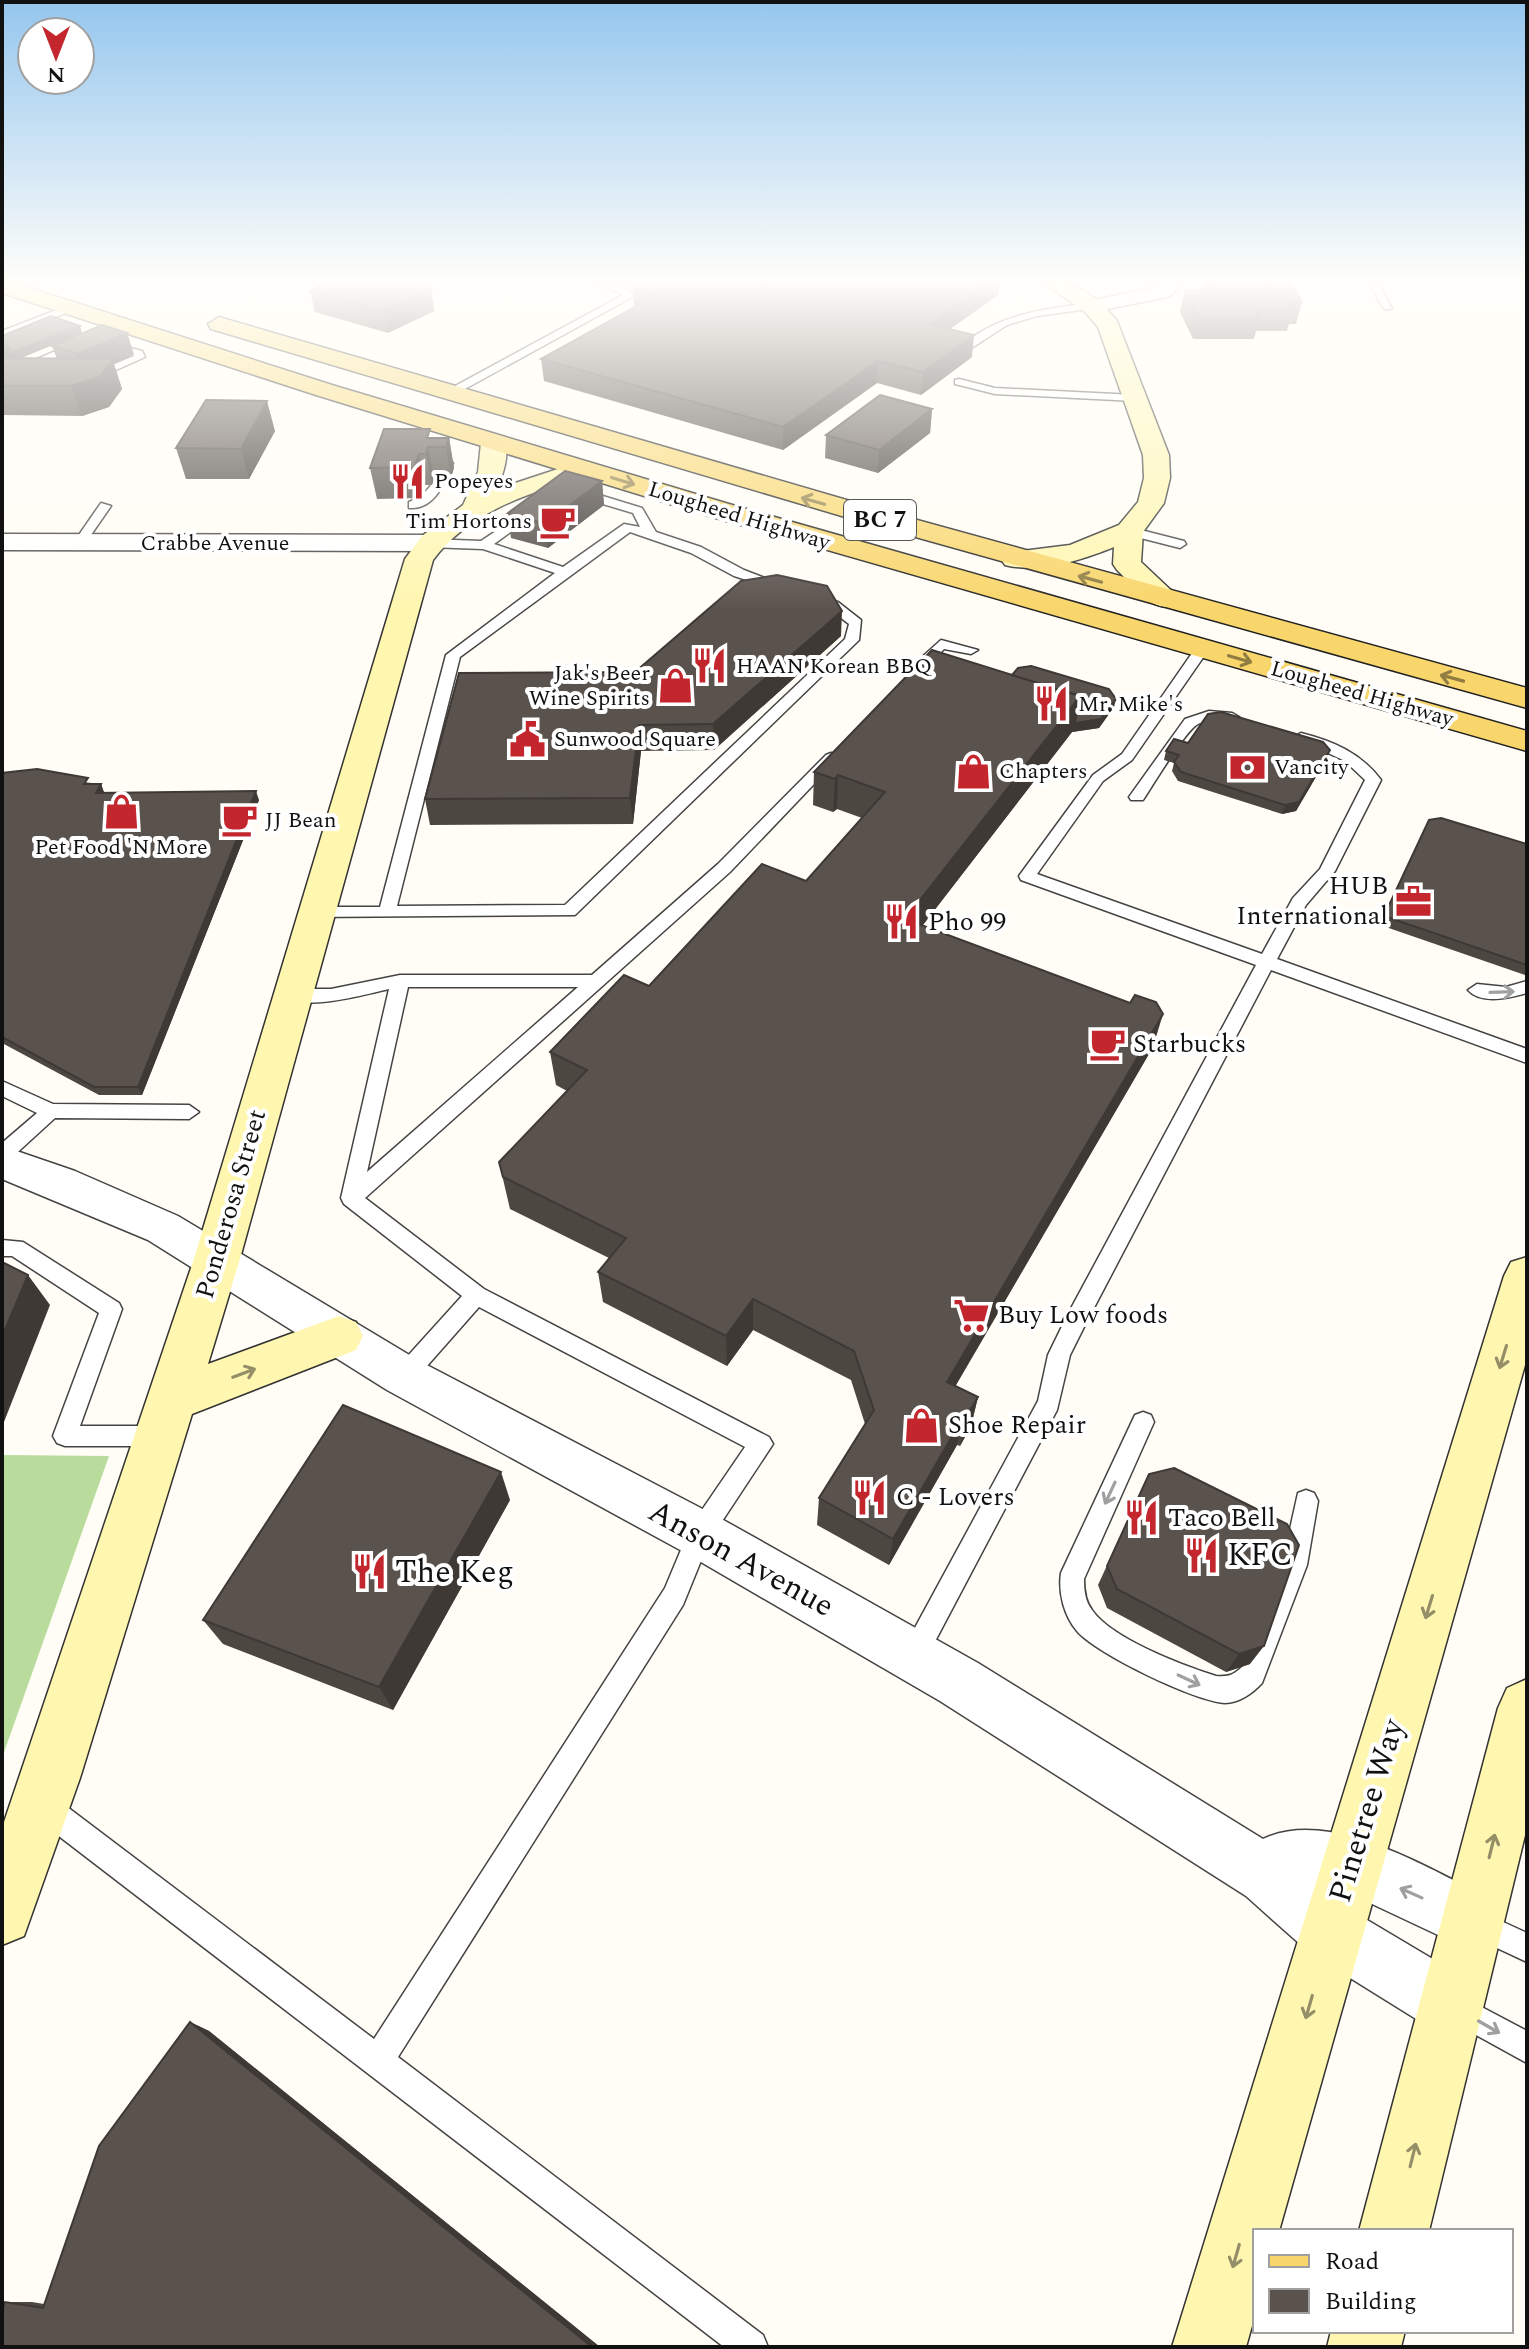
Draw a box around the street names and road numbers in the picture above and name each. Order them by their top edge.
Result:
street label: Lougheed Highway [644,473,835,560]
road number: BC 7 [844,500,916,540]
street label: Crabbe Avenue [141,527,290,560]
street label: Lougheed Highway [1267,652,1459,736]
street label: Ponderosa Street [185,1105,277,1303]
street label: Anson Avenue [639,1488,843,1630]
street label: Pinetree Way [1316,1712,1419,1909]

